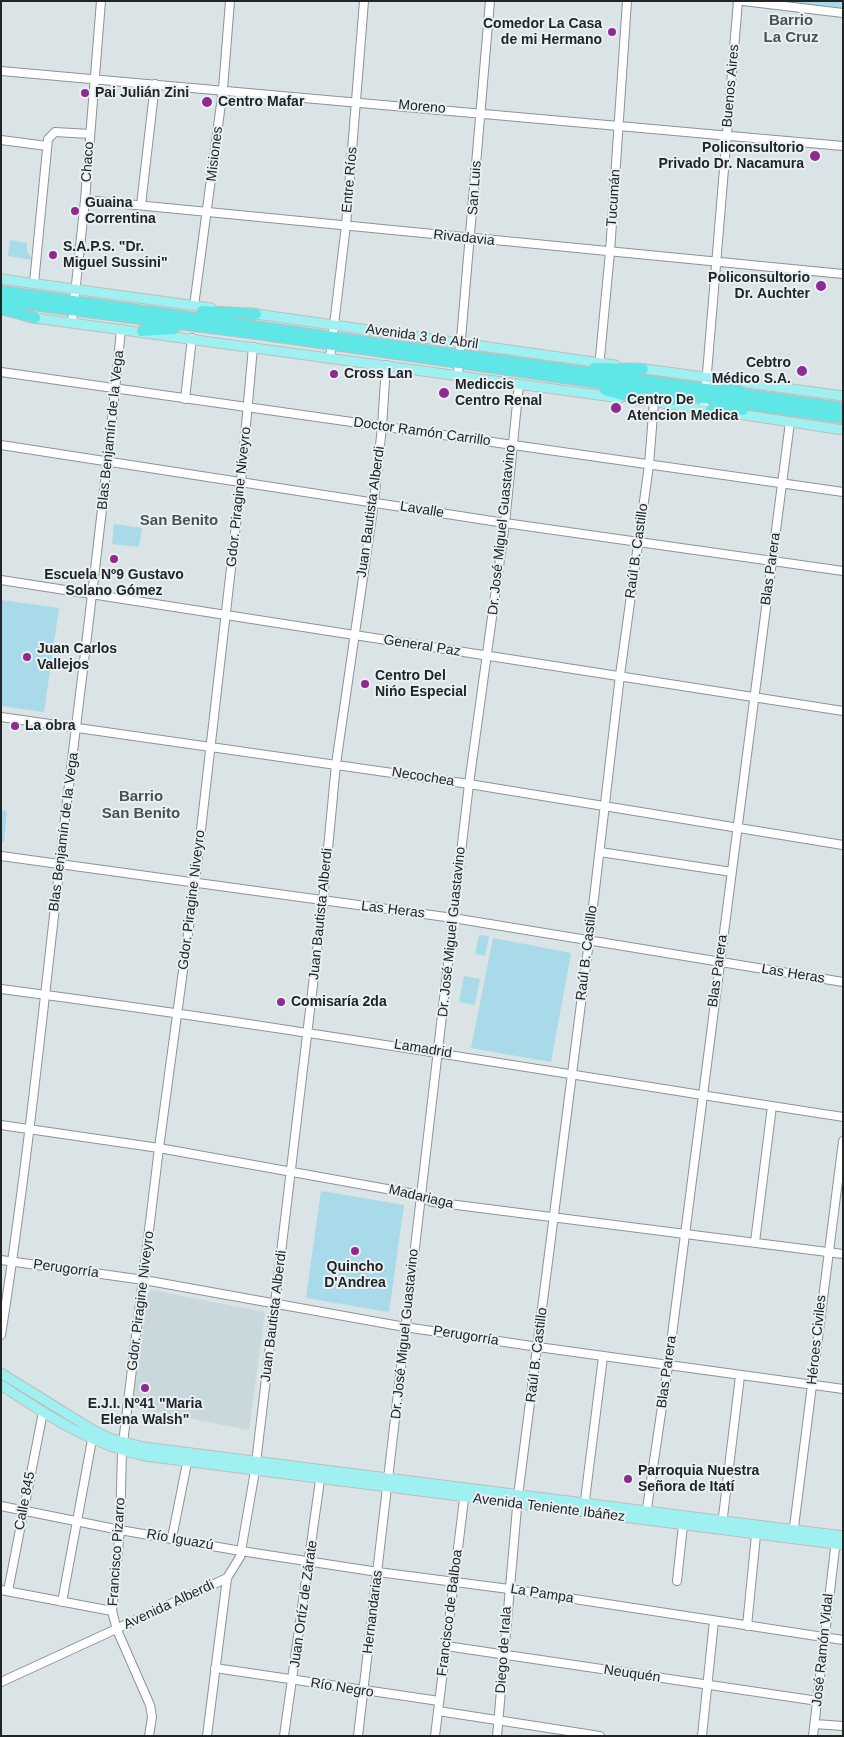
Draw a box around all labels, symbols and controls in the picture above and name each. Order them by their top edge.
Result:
district label: Barrio La Cruz [763,12,819,47]
place label: Comedor La Casa de mi Hermano [483,16,602,48]
marker: Comedor La Casa de mi Hermano [606,26,618,38]
street label: Buenos Aires [719,44,743,128]
place label: Pai Julián Zini [95,85,189,101]
marker: Pai Julián Zini [79,87,91,99]
place label: Centro Mafar [218,94,304,110]
marker: Centro Mafar [200,95,214,109]
street label: Moreno [398,97,446,117]
street label: Misiones [203,126,227,182]
place label: Policonsultorio Privado Dr. Nacamura [658,140,804,172]
street label: Chaco [78,141,98,183]
street label: Entre Ríos [339,146,361,214]
marker: Policonsultorio Privado Dr. Nacamura [808,149,822,163]
street label: San Luis [465,160,485,216]
street label: Tucumán [604,169,624,227]
place label: Guaina Correntina [85,195,156,228]
marker: Guaina Correntina [69,205,81,217]
street label: Rivadavia [433,226,495,250]
place label: S.A.P.S. "Dr. Miguel Sussini" [63,239,168,272]
marker: S.A.P.S. "Dr. Miguel Sussini" [47,249,59,261]
place label: Policonsultorio Dr. Auchter [708,270,810,302]
marker: Policonsultorio Dr. Auchter [814,279,828,293]
street label: Avenida 3 de Abril [365,321,479,353]
street label: Blas Benjamín de la Vega [94,349,128,511]
place label: Cebtro Médico S.A. [712,355,791,388]
marker: Cebtro Médico S.A. [795,364,809,378]
place label: Cross Lan [344,366,412,382]
marker: Cross Lan [328,368,340,380]
place label: Mediccis Centro Renal [455,377,542,410]
marker: Mediccis Centro Renal [437,386,451,400]
place label: Centro De Atencion Medica [627,392,738,424]
marker: Centro De Atencion Medica [609,401,623,415]
street label: Doctor Ramón Carrillo [352,414,492,450]
street label: Gdor. Piragine Niveyro [223,426,255,568]
street label: Dr. José Miguel Guastavino [485,444,519,616]
street label: Juan Bautista Alberdi [353,445,389,579]
street label: Lavalle [399,498,445,522]
street label: Raúl B. Castillo [622,502,652,600]
district label: San Benito [140,512,218,530]
street label: Blas Parera [758,532,784,606]
marker: Escuela Nº9 Gustavo Solano Gómez [108,553,120,565]
place label: Escuela Nº9 Gustavo Solano Gómez [44,567,184,600]
street label: General Paz [382,632,462,660]
place label: Juan Carlos Vallejos [37,641,117,674]
marker: Juan Carlos Vallejos [21,651,33,663]
place label: Centro Del Nińo Especial [375,668,467,700]
marker: Centro Del Nińo Especial [359,678,371,690]
place label: La obra [25,718,76,734]
marker: La obra [9,720,21,732]
street label: Blas Benjamín de la Vega [46,751,82,913]
street label: Necochea [391,764,455,790]
district label: Barrio San Benito [102,788,180,823]
street label: Gdor. Piragine Niveyro [175,829,209,971]
street label: Dr. José Miguel Guastavino [435,846,469,1018]
street label: Juan Bautista Alberdi [306,847,336,981]
street label: Las Heras [360,898,426,922]
street label: Raúl B. Castillo [573,904,601,1002]
street label: Blas Parera [705,934,731,1008]
street label: Las Heras [760,961,826,987]
place label: Comisaría 2da [291,994,387,1010]
marker: Comisaría 2da [275,996,287,1008]
street label: Lamadrid [393,1036,453,1062]
street label: Madariaga [387,1181,455,1213]
street label: Gdor. Piragine Niveyro [124,1230,158,1372]
marker: Quincho D'Andrea [349,1245,361,1257]
street label: Dr. José Miguel Guastavino [388,1248,422,1420]
street label: Juan Bautista Alberdi [258,1249,290,1383]
street label: Perugorría [32,1256,100,1282]
place label: Quincho D'Andrea [324,1259,386,1292]
street label: Héroes Civiles [804,1294,830,1386]
street label: Raúl B. Castillo [523,1306,551,1404]
street label: Perugorría [432,1323,500,1349]
street label: Blas Parera [654,1335,680,1409]
marker: E.J.I. Nº41 "Maria Elena Walsh" [139,1382,151,1394]
place label: E.J.I. Nº41 "Maria Elena Walsh" [88,1396,202,1428]
place label: Parroquia Nuestra Señora de Itatí [638,1463,759,1495]
street label: Calle 845 [11,1470,39,1532]
marker: Parroquia Nuestra Señora de Itatí [622,1473,634,1485]
street label: Avenida Teniente Ibáñez [472,1490,626,1526]
street label: Francisco Pizarro [105,1497,129,1607]
street label: Río Iguazú [145,1526,215,1554]
street label: Juan Ortíz de Zárate [287,1539,321,1669]
street label: Francisco de Balboa [434,1549,466,1677]
street label: Hernandarias [360,1569,386,1655]
street label: Avenida Alberdi [121,1577,217,1633]
street label: La Pampa [509,1581,575,1607]
street label: José Ramón Vidal [809,1593,837,1707]
street label: Diego de Irala [493,1606,515,1694]
street label: Neuquén [603,1662,661,1686]
street label: Río Negro [309,1675,375,1701]

